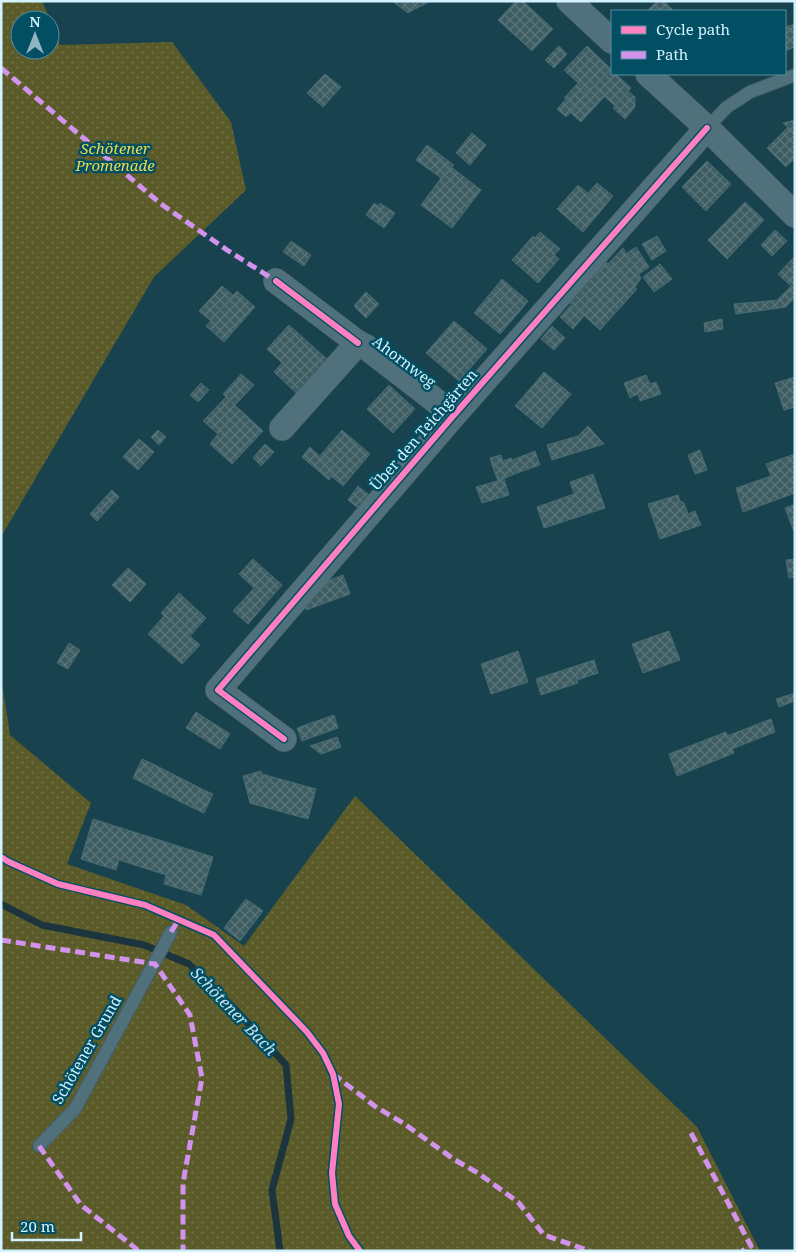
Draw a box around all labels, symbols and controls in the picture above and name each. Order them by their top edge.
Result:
north arrow [10,10,60,60]
legend [611,10,786,75]
text: N [29,12,41,31]
text: Cycle path [656,19,731,39]
text: Path [656,44,689,64]
park label: Schötener Promenade [74,138,155,175]
street label: Ahornweg [369,331,440,392]
street label: Über den Teichgärten [365,364,482,494]
water label: Schötener Bach [186,962,282,1060]
street label: Schötener Grund [47,992,125,1107]
scale bar [12,1210,81,1242]
text: 20 m [20,1216,55,1236]

